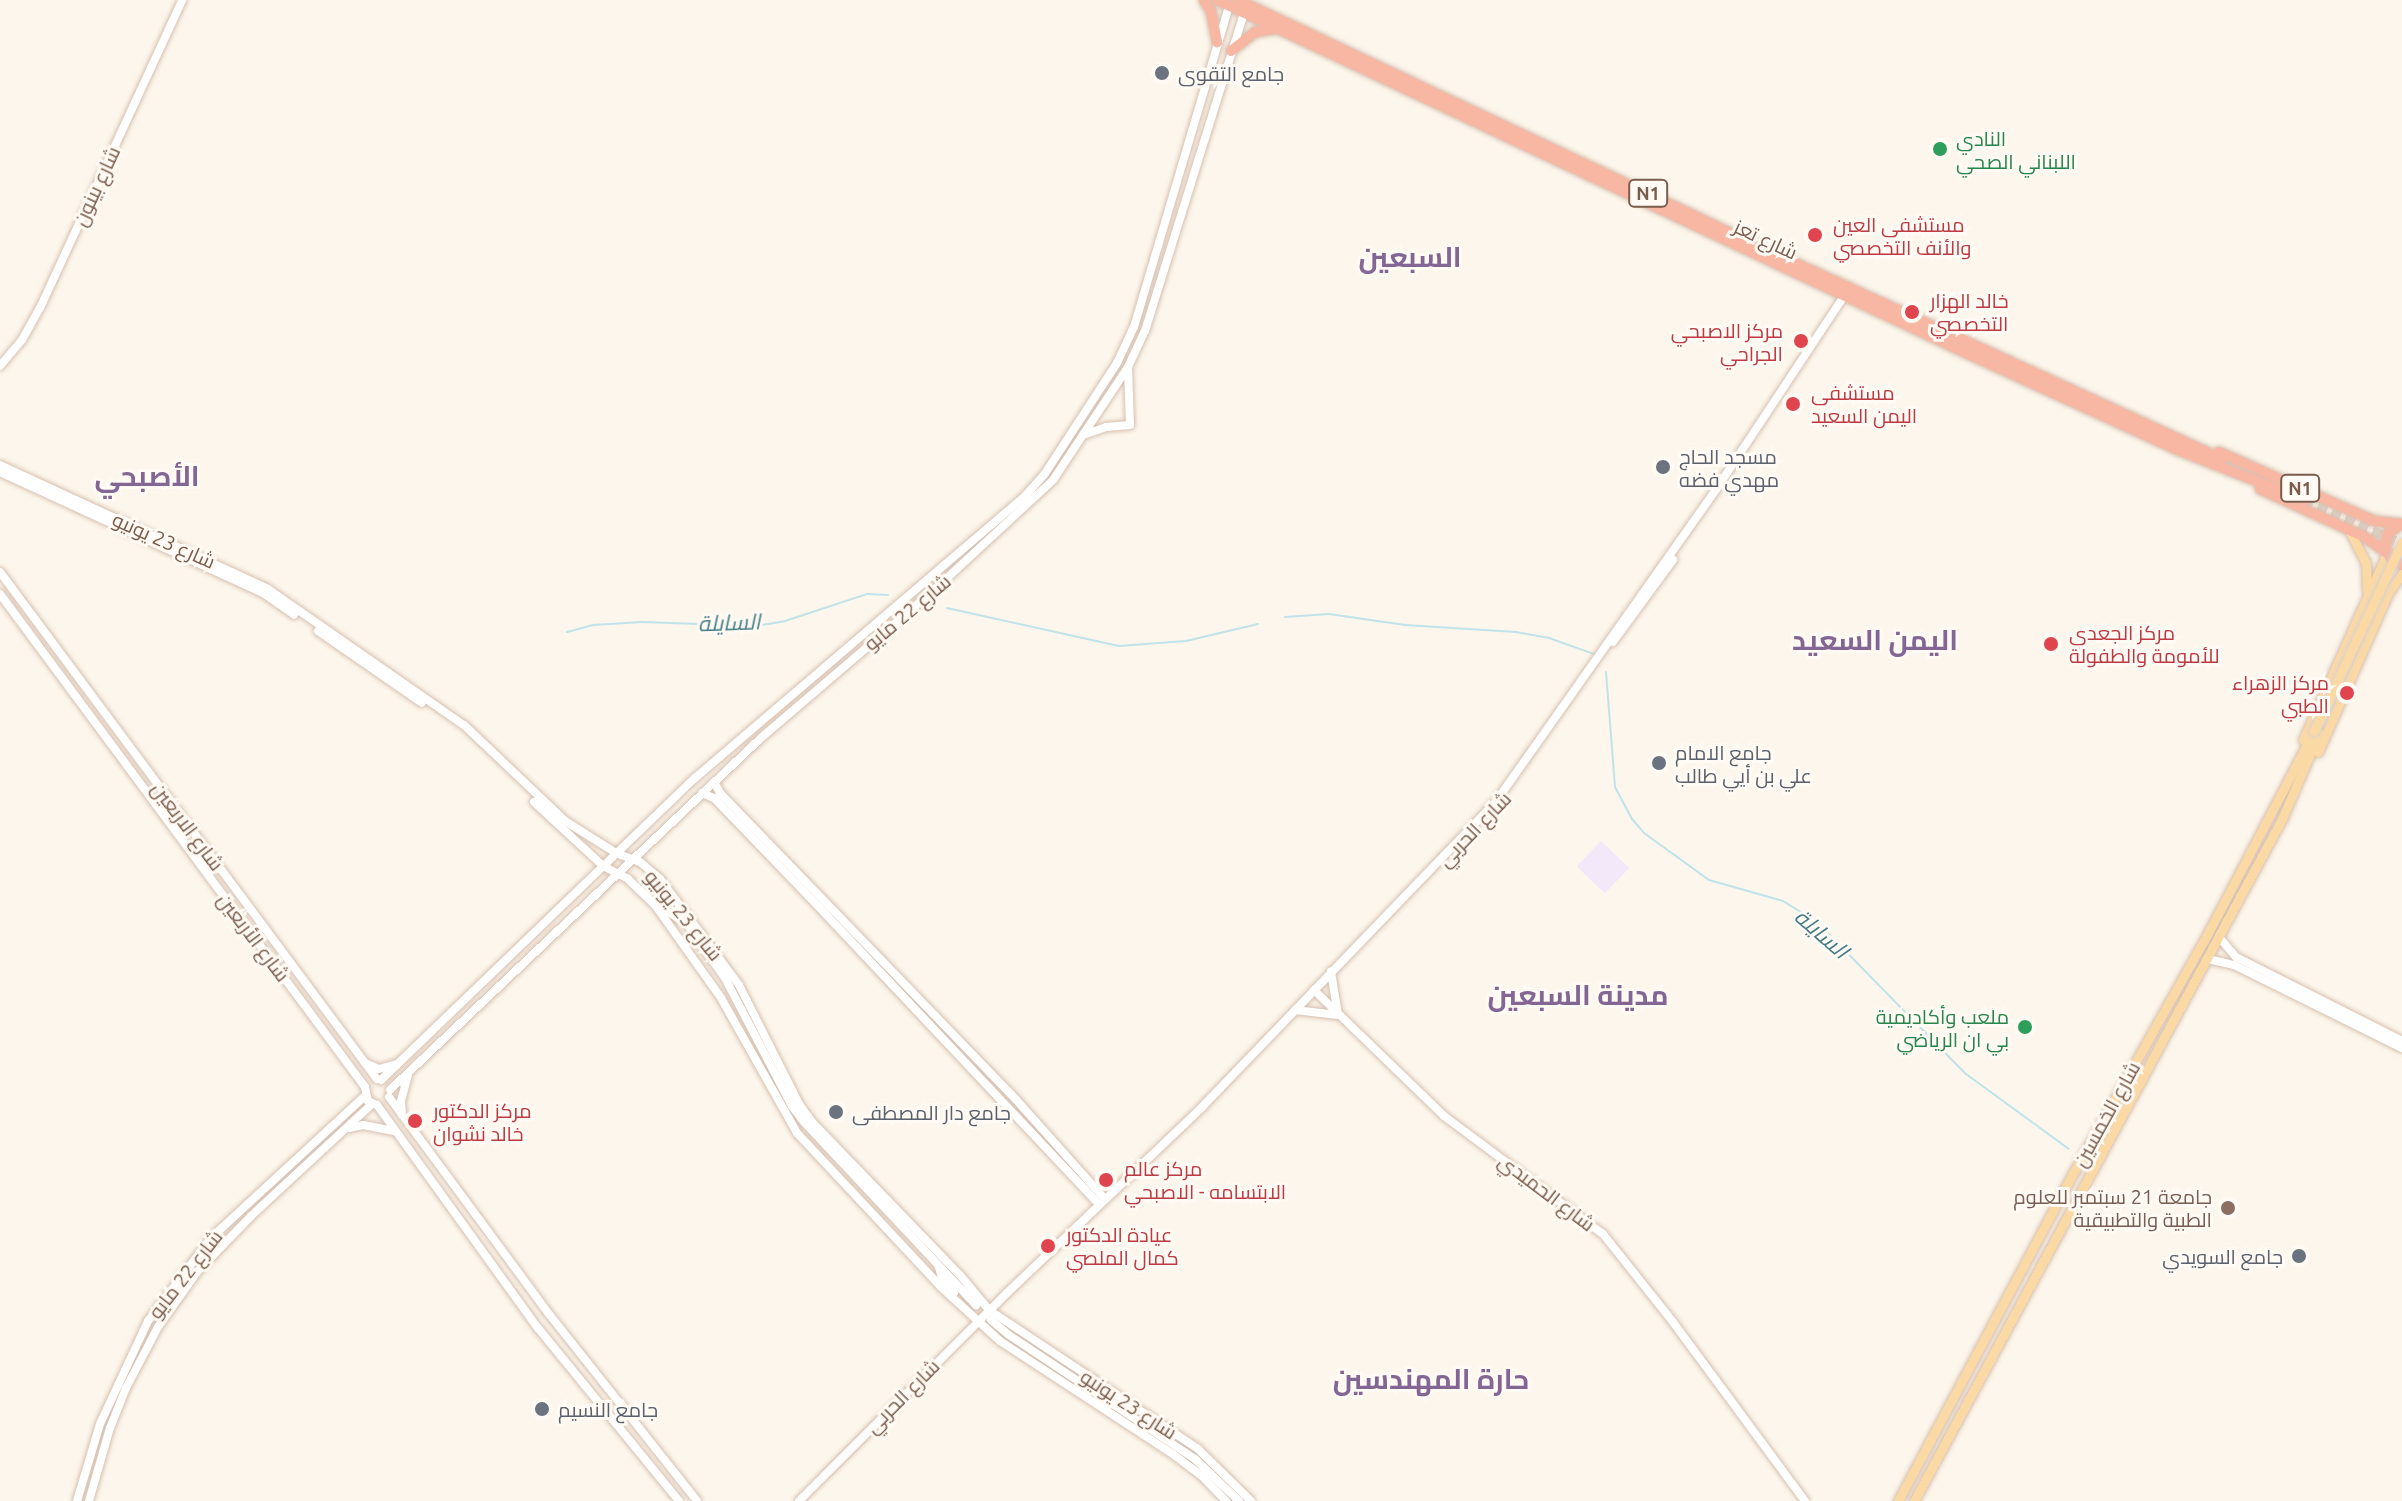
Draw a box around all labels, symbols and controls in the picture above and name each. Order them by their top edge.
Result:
place label: جامع التقوى [1178,61,1284,85]
marker: جامع التقوى [1153,64,1171,82]
place label: النادي اللبناني الصحي [1956,126,2076,173]
marker: النادي اللبناني الصحي [1931,140,1949,158]
street label: شارع بينون [67,142,125,230]
road number: N1 [1628,179,1668,207]
place label: مستشفى العين والأنف التخصصي [1833,212,1972,259]
street label: شارع تعز [1730,214,1802,264]
marker: مستشفى العين والأنف التخصصي [1804,224,1826,246]
district label: السبعين [1358,240,1462,274]
place label: خالد الهزار التخصصي [1930,288,2008,335]
marker: خالد الهزار التخصصي [1901,301,1923,323]
place label: مركز الاصبحي الجراحي [1671,318,1783,365]
marker: مركز الاصبحي الجراحي [1790,330,1812,352]
place label: مستشفى اليمن السعيد [1811,380,1917,427]
marker: مستشفى اليمن السعيد [1782,393,1804,415]
place label: مسجد الحاج مهدي فضه [1679,444,1779,491]
marker: مسجد الحاج مهدي فضه [1654,458,1672,476]
district label: الأصبحي [94,459,200,493]
road number: N1 [2280,474,2320,502]
street label: شارع 23 يونيو [109,507,219,573]
street label: شارع 22 مايو [859,569,955,655]
water label: السايلة [697,608,761,636]
place label: مركز الجعدي للأمومة والطفولة [2069,620,2219,667]
district label: اليمن السعيد [1792,623,1958,657]
marker: مركز الجعدي للأمومة والطفولة [2040,633,2062,655]
place label: مركز الزهراء الطبي [2232,670,2329,717]
marker: مركز الزهراء الطبي [2336,682,2358,704]
place label: جامع الامام علي بن أيي طالب [1675,740,1812,787]
marker: جامع الامام علي بن أيي طالب [1650,754,1668,772]
street label: شارع الاربعين [147,777,229,875]
street label: شارع الحربي [1432,786,1516,872]
street label: شارع 23 يونيو [640,865,728,965]
street label: شارع الأربعين [213,888,295,986]
water label: السايلة [1790,902,1854,964]
district label: مدينة السبعين [1488,978,1668,1012]
place label: ملعب وأكاديمية بي ان الرياضي [1876,1004,2009,1051]
marker: ملعب وأكاديمية بي ان الرياضي [2016,1018,2034,1036]
street label: شارع الخمسين [2067,1057,2145,1171]
place label: مركز الدكتور خالد نشوان [433,1098,532,1145]
place label: جامع دار المصطفى [852,1100,1011,1124]
marker: جامع دار المصطفى [827,1103,845,1121]
marker: مركز الدكتور خالد نشوان [404,1110,426,1132]
street label: شارع الحميدي [1494,1148,1600,1236]
place label: مركز عالم الابتسامه - الاصبحي [1124,1156,1286,1203]
marker: مركز عالم الابتسامه - الاصبحي [1095,1169,1117,1191]
place label: جامعة 21 سبتمبر للعلوم الطبية والتطبيقية [2013,1184,2212,1231]
marker: جامعة 21 سبتمبر للعلوم الطبية والتطبيقية [2219,1199,2237,1217]
place label: عيادة الدكتور كمال الملصي [1066,1222,1179,1269]
street label: شارع 22 مايو [143,1225,227,1323]
marker: عيادة الدكتور كمال الملصي [1037,1235,1059,1257]
place label: جامع السويدي [2162,1244,2283,1268]
marker: جامع السويدي [2290,1247,2308,1265]
street label: شارع الحربي [860,1354,944,1438]
district label: حارة المهندسين [1333,1362,1529,1396]
street label: شارع 23 يونيو [1076,1364,1182,1444]
place label: جامع النسيم [558,1397,658,1421]
marker: جامع النسيم [533,1400,551,1418]

